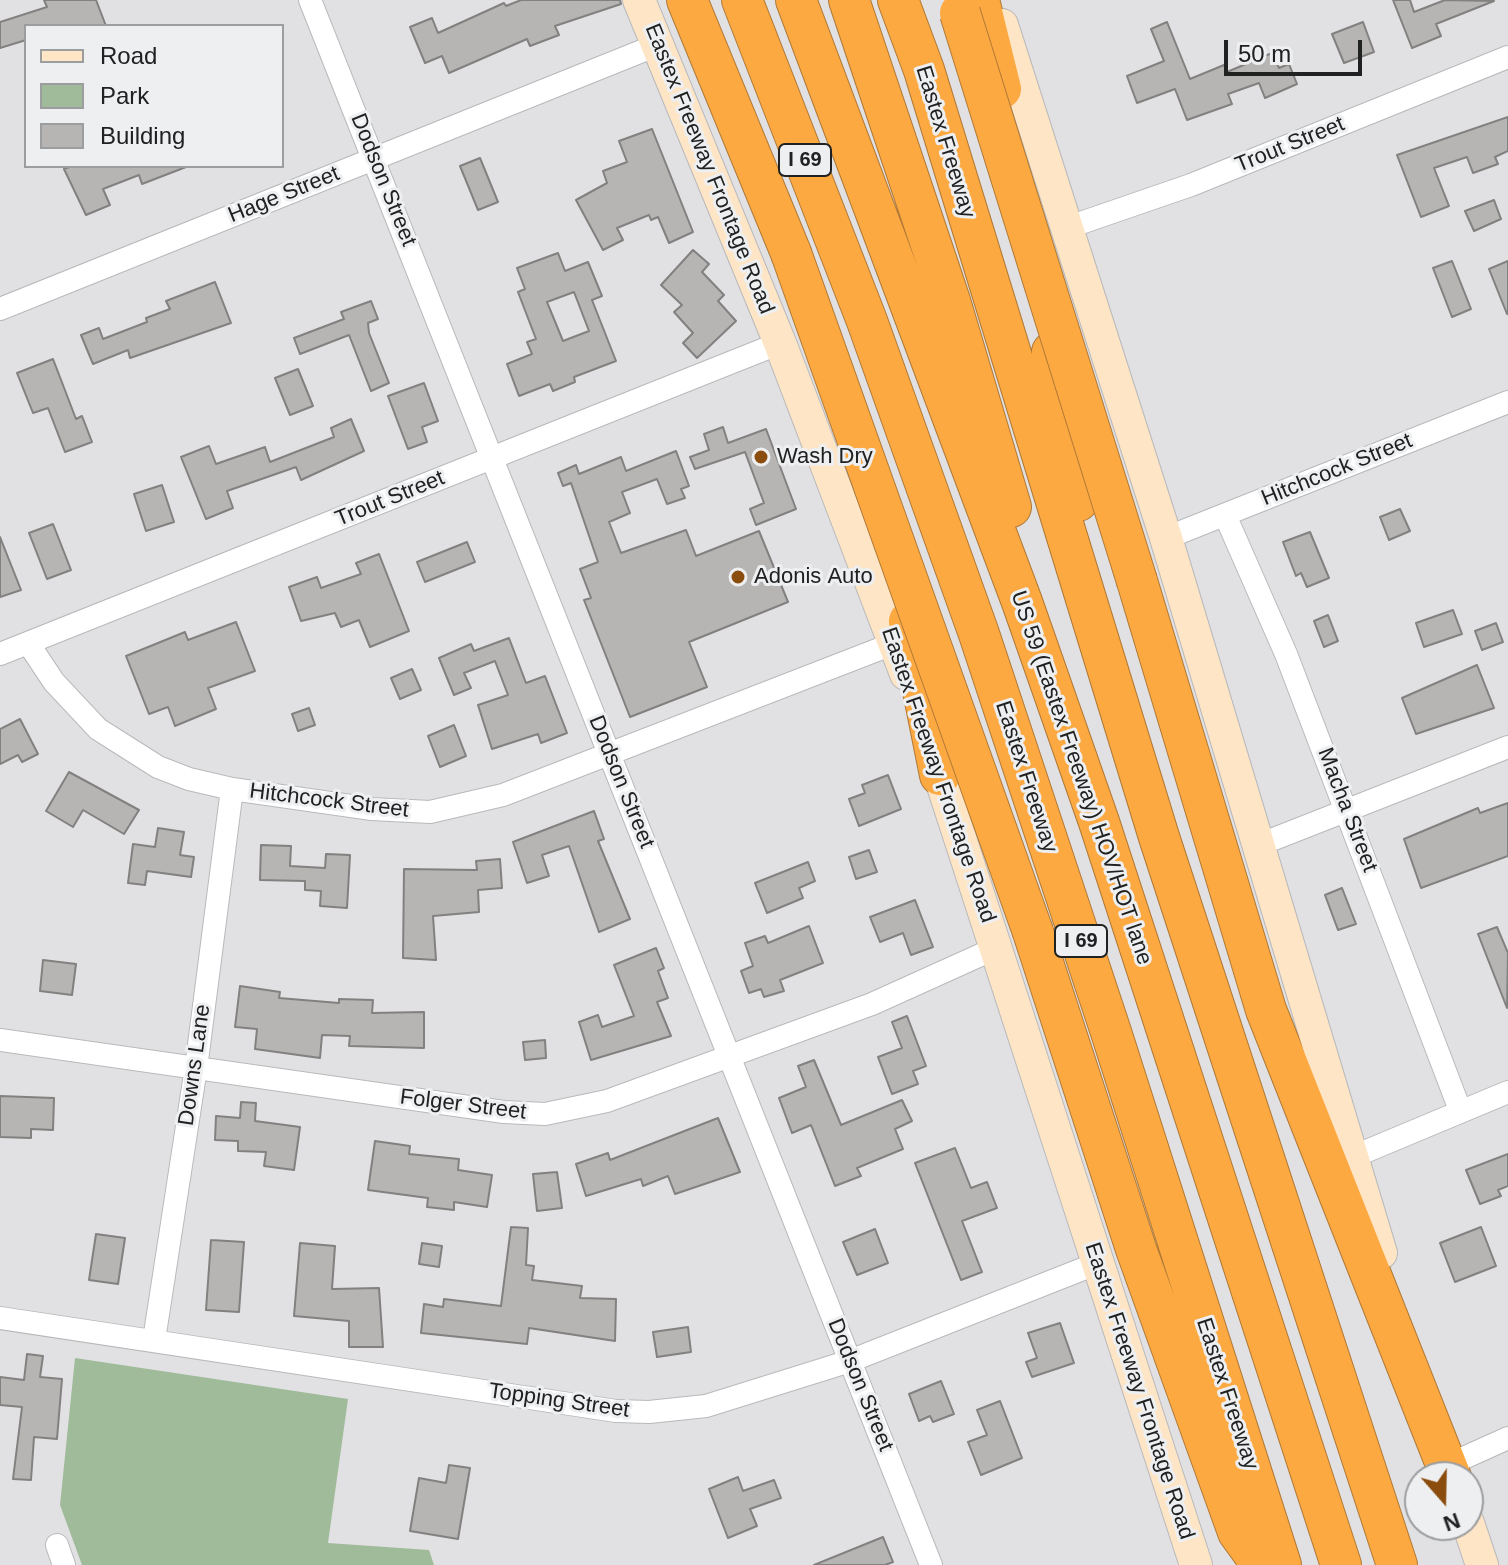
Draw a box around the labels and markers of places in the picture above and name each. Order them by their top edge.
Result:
place label: Wash Dry [777,444,873,470]
marker: Wash Dry [752,448,770,466]
place label: Adonis Auto [754,564,873,590]
marker: Adonis Auto [729,568,747,586]

